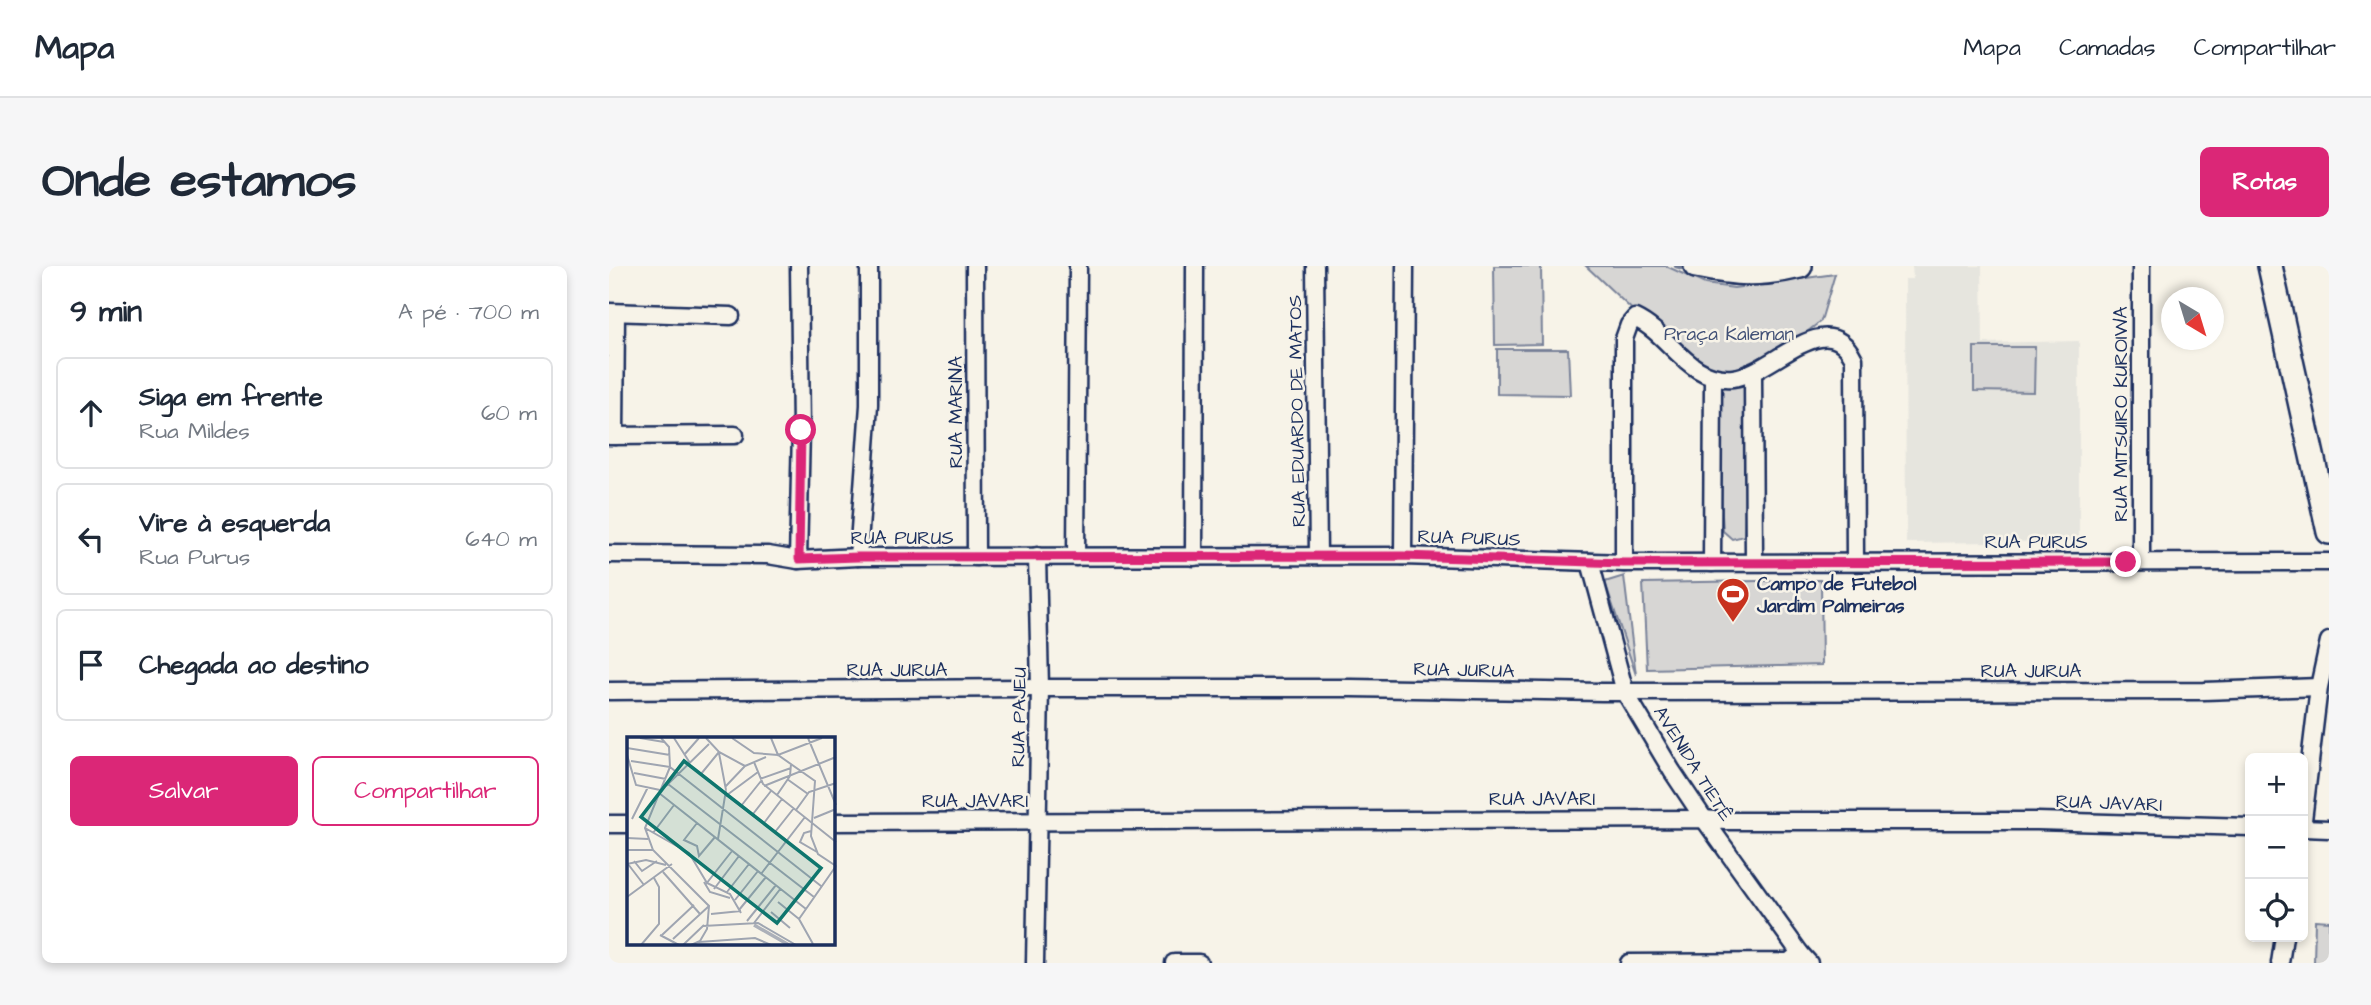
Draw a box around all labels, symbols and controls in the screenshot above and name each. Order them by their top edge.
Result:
text: Mapa [35,25,114,71]
text: Mapa [1963,31,2021,65]
text: Camadas [2059,31,2156,65]
text: Compartilhar [2194,31,2336,65]
button: Rotas [2200,147,2329,217]
text: Onde estamos [42,148,357,216]
north arrow [2161,287,2224,350]
text: 9 min [70,291,142,333]
street label: RUA EDUARDO DE MATOS [1282,295,1313,527]
text: A pé · 700 m [398,296,539,328]
street label: RUA MITSUIRO KUROIWA [2108,306,2135,522]
park label: Praça Kaleman [1664,321,1794,348]
street label: RUA MARINA [943,356,970,468]
text: Siga em frente [139,379,323,415]
icon: ahead [72,394,110,432]
text: 60 m [481,397,537,429]
route start [785,414,816,445]
text: Rua Mildes [139,415,250,447]
text: Vire à esquerda [139,505,330,541]
icon: left [72,520,110,558]
text: 640 m [465,523,537,555]
street label: RUA PURUS [1417,523,1521,554]
street label: RUA PURUS [850,525,954,552]
street label: RUA PURUS [1984,529,2088,556]
text: Rua Purus [139,541,250,573]
route end [2110,546,2141,577]
place label: Campo de Futebol Jardim Palmeiras [1756,571,1917,620]
sports icon: Campo de Futebol Jardim Palmeiras [1714,575,1752,624]
icon: arrive [72,646,110,684]
text: Chegada ao destino [139,647,369,683]
street label: RUA JURUA [1413,656,1515,685]
street label: RUA JURUA [846,657,948,684]
street label: RUA JURUA [1980,658,2082,685]
street label: RUA PAJEU [1005,667,1034,767]
street label: AVENIDA TIETÊ [1646,701,1739,827]
inset map [627,737,835,946]
map controls [2245,753,2308,942]
button: + [2245,753,2308,816]
button: Salvar [70,756,298,826]
button: Compartilhar [312,756,539,826]
street label: RUA JAVARI [1489,786,1595,813]
street label: RUA JAVARI [922,788,1028,815]
street label: RUA JAVARI [2055,788,2163,819]
button: − [2245,816,2308,879]
button: locate [2245,879,2308,942]

